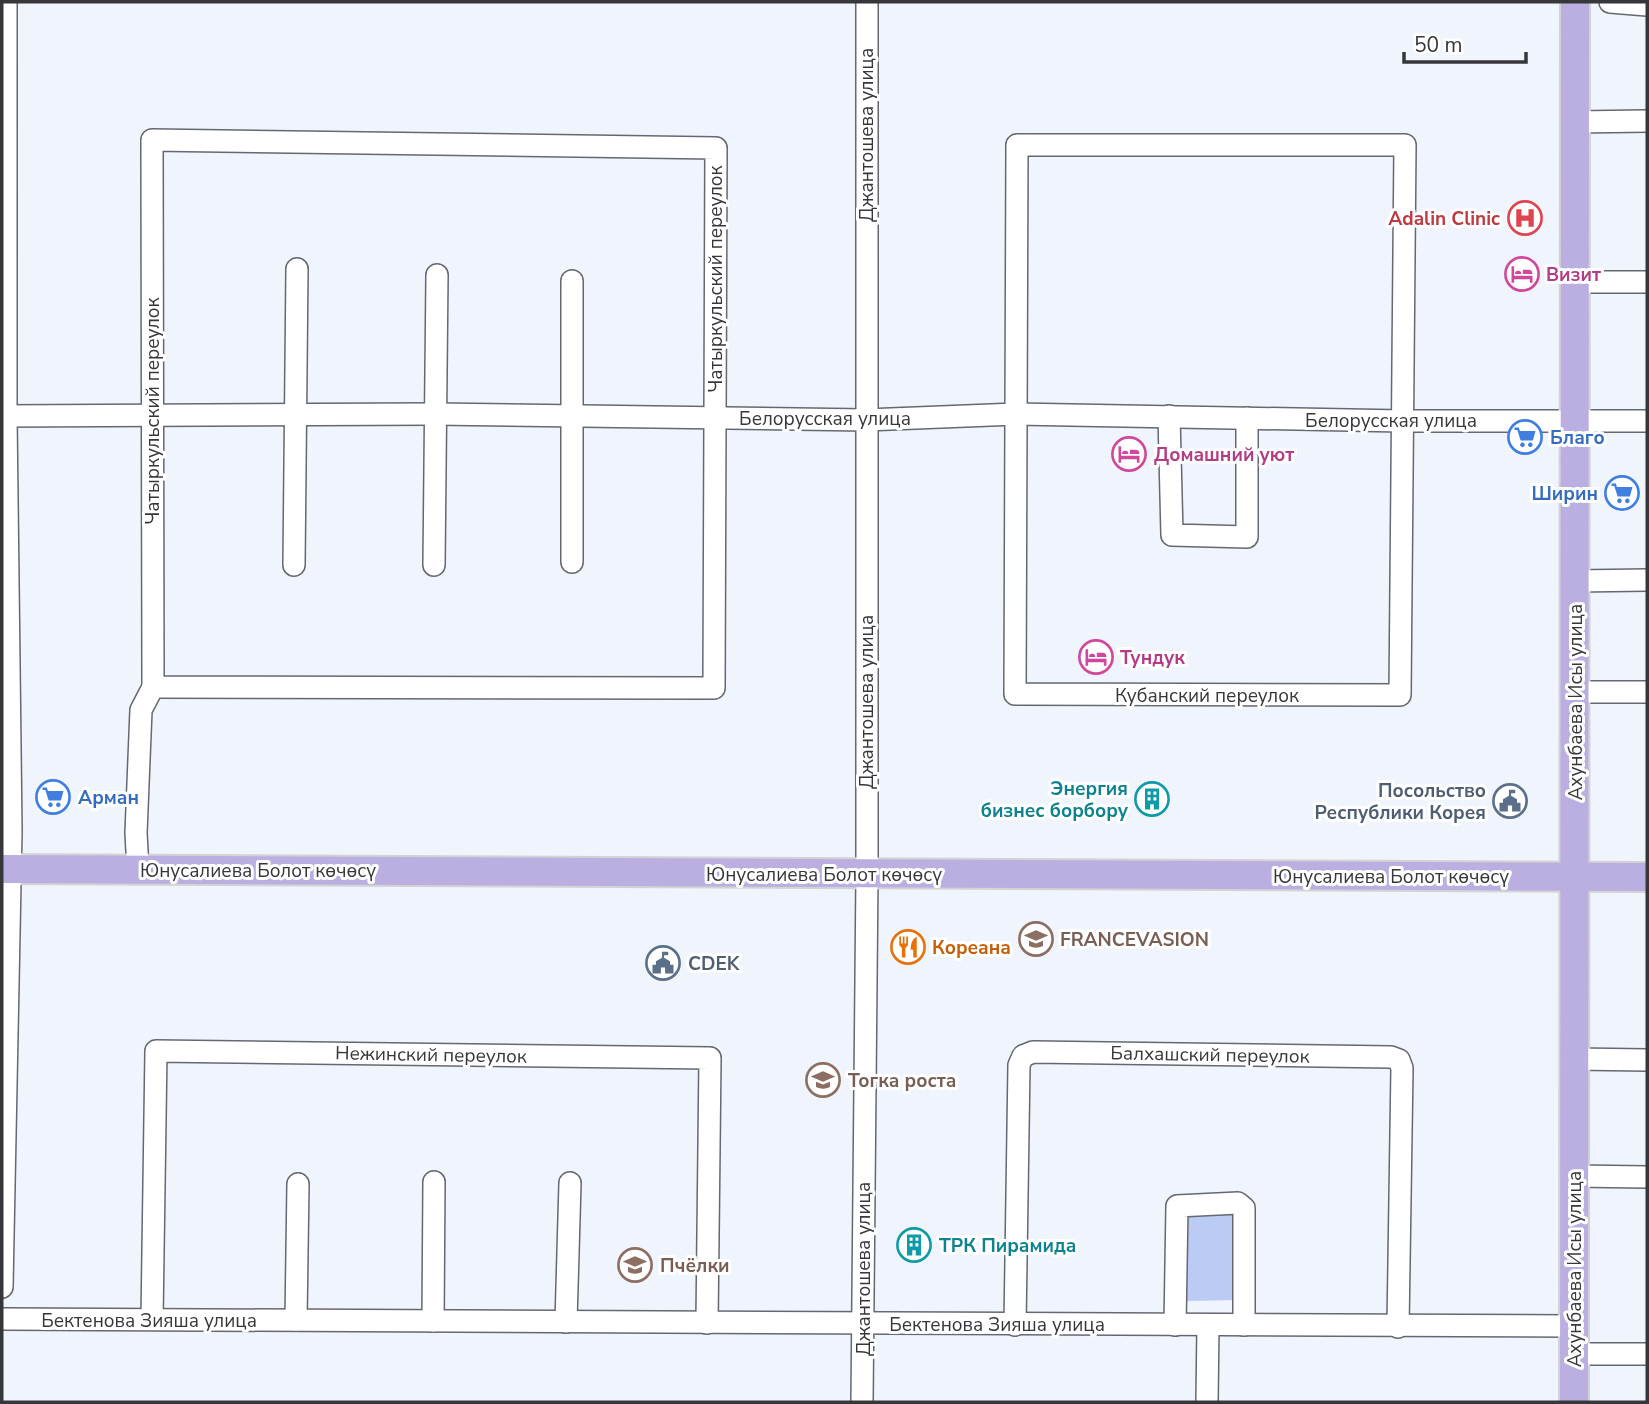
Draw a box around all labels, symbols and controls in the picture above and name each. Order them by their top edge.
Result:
scale bar [1404,21,1526,65]
text: 50 m [1414,31,1463,59]
street label: Джантошева улица [854,48,880,222]
street label: Чатыркульский переулок [703,165,729,393]
hospital icon: Adalin Clinic [1506,199,1544,237]
place label: Adalin Clinic [1388,206,1500,232]
hotel icon: Визит [1503,255,1541,293]
place label: Визит [1546,262,1601,288]
street label: Чатыркульский переулок [140,297,166,525]
street label: Белорусская улица [739,406,911,432]
street label: Белорусская улица [1305,408,1477,434]
supermarket icon: Благо [1506,418,1544,456]
place label: Благо [1550,425,1605,451]
hotel icon: Домашний уют [1110,435,1148,473]
place label: Домашний уют [1154,442,1294,468]
supermarket icon: Ширин [1603,474,1641,512]
place label: Ширин [1531,481,1598,507]
street label: Ахунбаева Исы улица [1563,604,1589,800]
street label: Джантошева улица [854,615,880,789]
hotel icon: Тундук [1077,638,1115,676]
place label: Тундук [1120,645,1185,671]
street label: Кубанский переулок [1115,683,1299,709]
place label: Энергия бизнес борбору [981,776,1129,824]
supermarket icon: Арман [34,778,72,816]
place label: Посольство Республики Корея [1315,778,1486,826]
building icon: Энергия бизнес борбору [1133,780,1171,818]
public building icon: Посольство Республики Корея [1491,782,1529,820]
place label: Арман [78,785,139,811]
street label: Юнусалиева Болот көчөсү [140,858,376,884]
street label: Юнусалиева Болот көчөсү [706,862,942,888]
street label: Юнусалиева Болот көчөсү [1273,864,1509,890]
school or university icon: FRANCEVASION [1017,920,1055,958]
place label: FRANCEVASION [1060,927,1209,953]
restaurant icon: Кореана [889,928,927,966]
place label: Кореана [932,935,1011,961]
public building icon: CDEK [644,944,682,982]
place label: CDEK [688,951,741,977]
street label: Нежинский переулок [335,1040,527,1070]
street label: Балхашский переулок [1110,1040,1310,1070]
school or university icon: Тогка роста [804,1061,842,1099]
place label: Тогка роста [848,1068,956,1094]
street label: Ахунбаева Исы улица [1562,1171,1588,1367]
street label: Джантошева улица [851,1182,877,1356]
building icon: ТРК Пирамида [895,1226,933,1264]
place label: ТРК Пирамида [939,1233,1076,1259]
school or university icon: Пчёлки [616,1246,654,1284]
place label: Пчёлки [660,1253,729,1279]
street label: Бектенова Зияша улица [41,1308,257,1334]
street label: Бектенова Зияша улица [889,1312,1105,1338]

